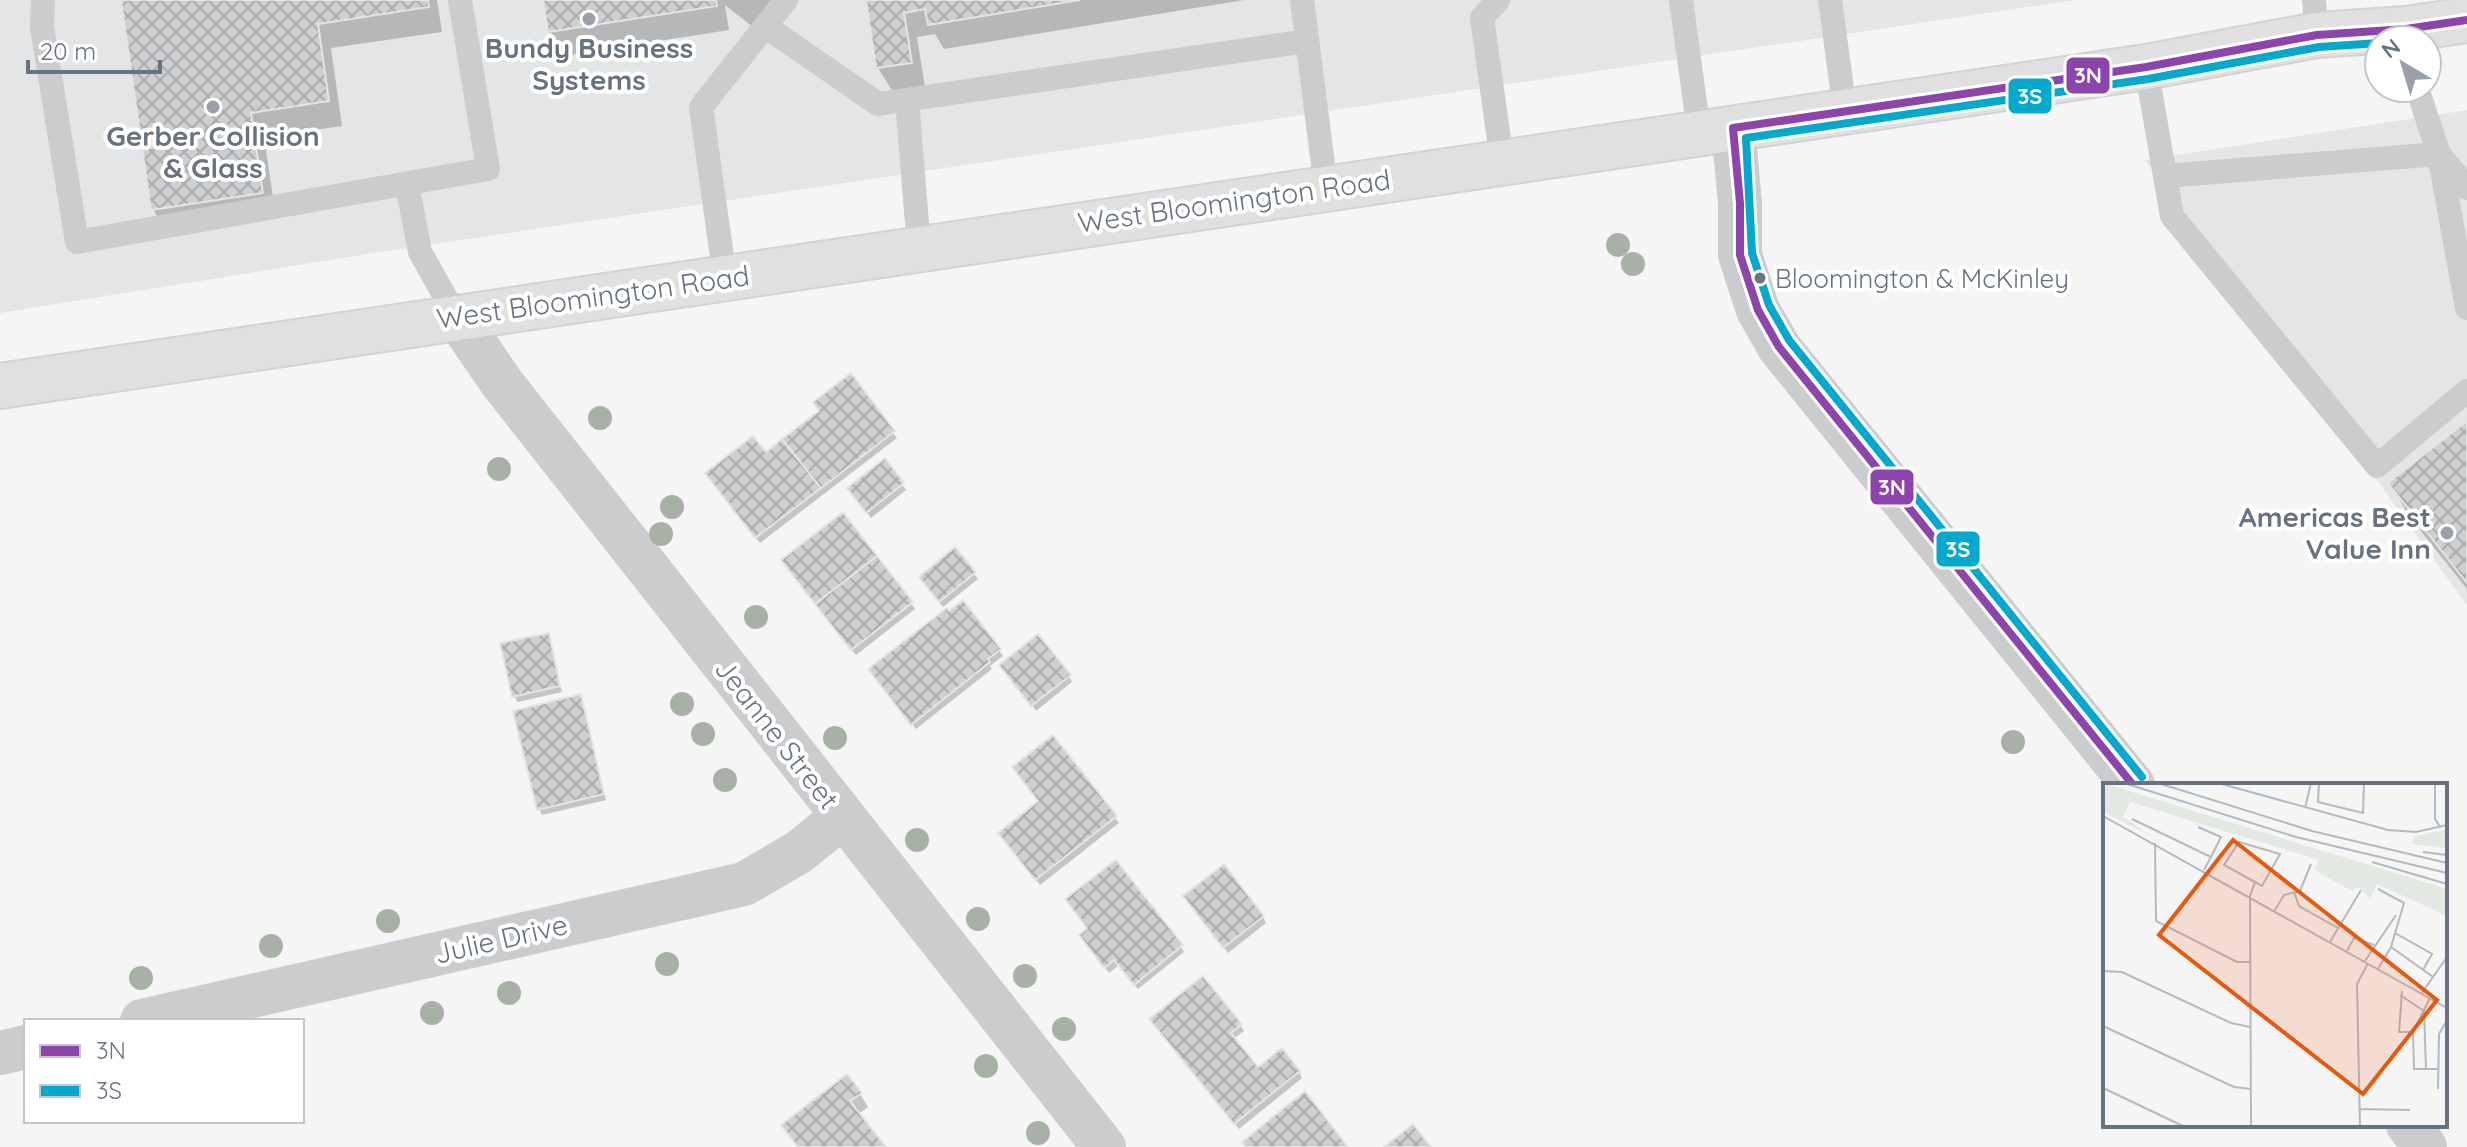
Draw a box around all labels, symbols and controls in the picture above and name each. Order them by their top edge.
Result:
marker: Bundy Business Systems [580,10,598,28]
scale bar [28,24,160,74]
north arrow [2363,24,2443,104]
place label: Bundy Business Systems [485,30,693,97]
text: N [2376,32,2406,64]
text: 20 m [40,36,96,66]
line badge: 3N [2065,56,2111,95]
text: 3N [2074,61,2102,89]
line badge: 3S [2007,77,2053,115]
text: 3S [2018,82,2042,110]
marker: Gerber Collision & Glass [204,98,222,116]
place label: Gerber Collision & Glass [106,118,320,185]
street label: West Bloomington Road [1075,161,1393,240]
street label: West Bloomington Road [434,257,752,336]
place label: Bloomington & McKinley [1775,262,2069,295]
marker: Bloomington & McKinley [1752,270,1768,286]
line badge: 3N [1869,468,1915,506]
text: 3N [1878,473,1906,501]
place label: Americas Best Value Inn [2239,499,2431,566]
marker: Americas Best Value Inn [2438,524,2456,542]
line badge: 3S [1935,530,1981,568]
text: 3S [1946,535,1970,563]
street label: Jeanne Street [708,651,847,816]
inset map [2103,783,2447,1127]
street label: Julie Drive [431,906,571,971]
legend [24,1019,304,1123]
text: 3N [96,1035,126,1065]
text: 3S [96,1075,122,1105]

